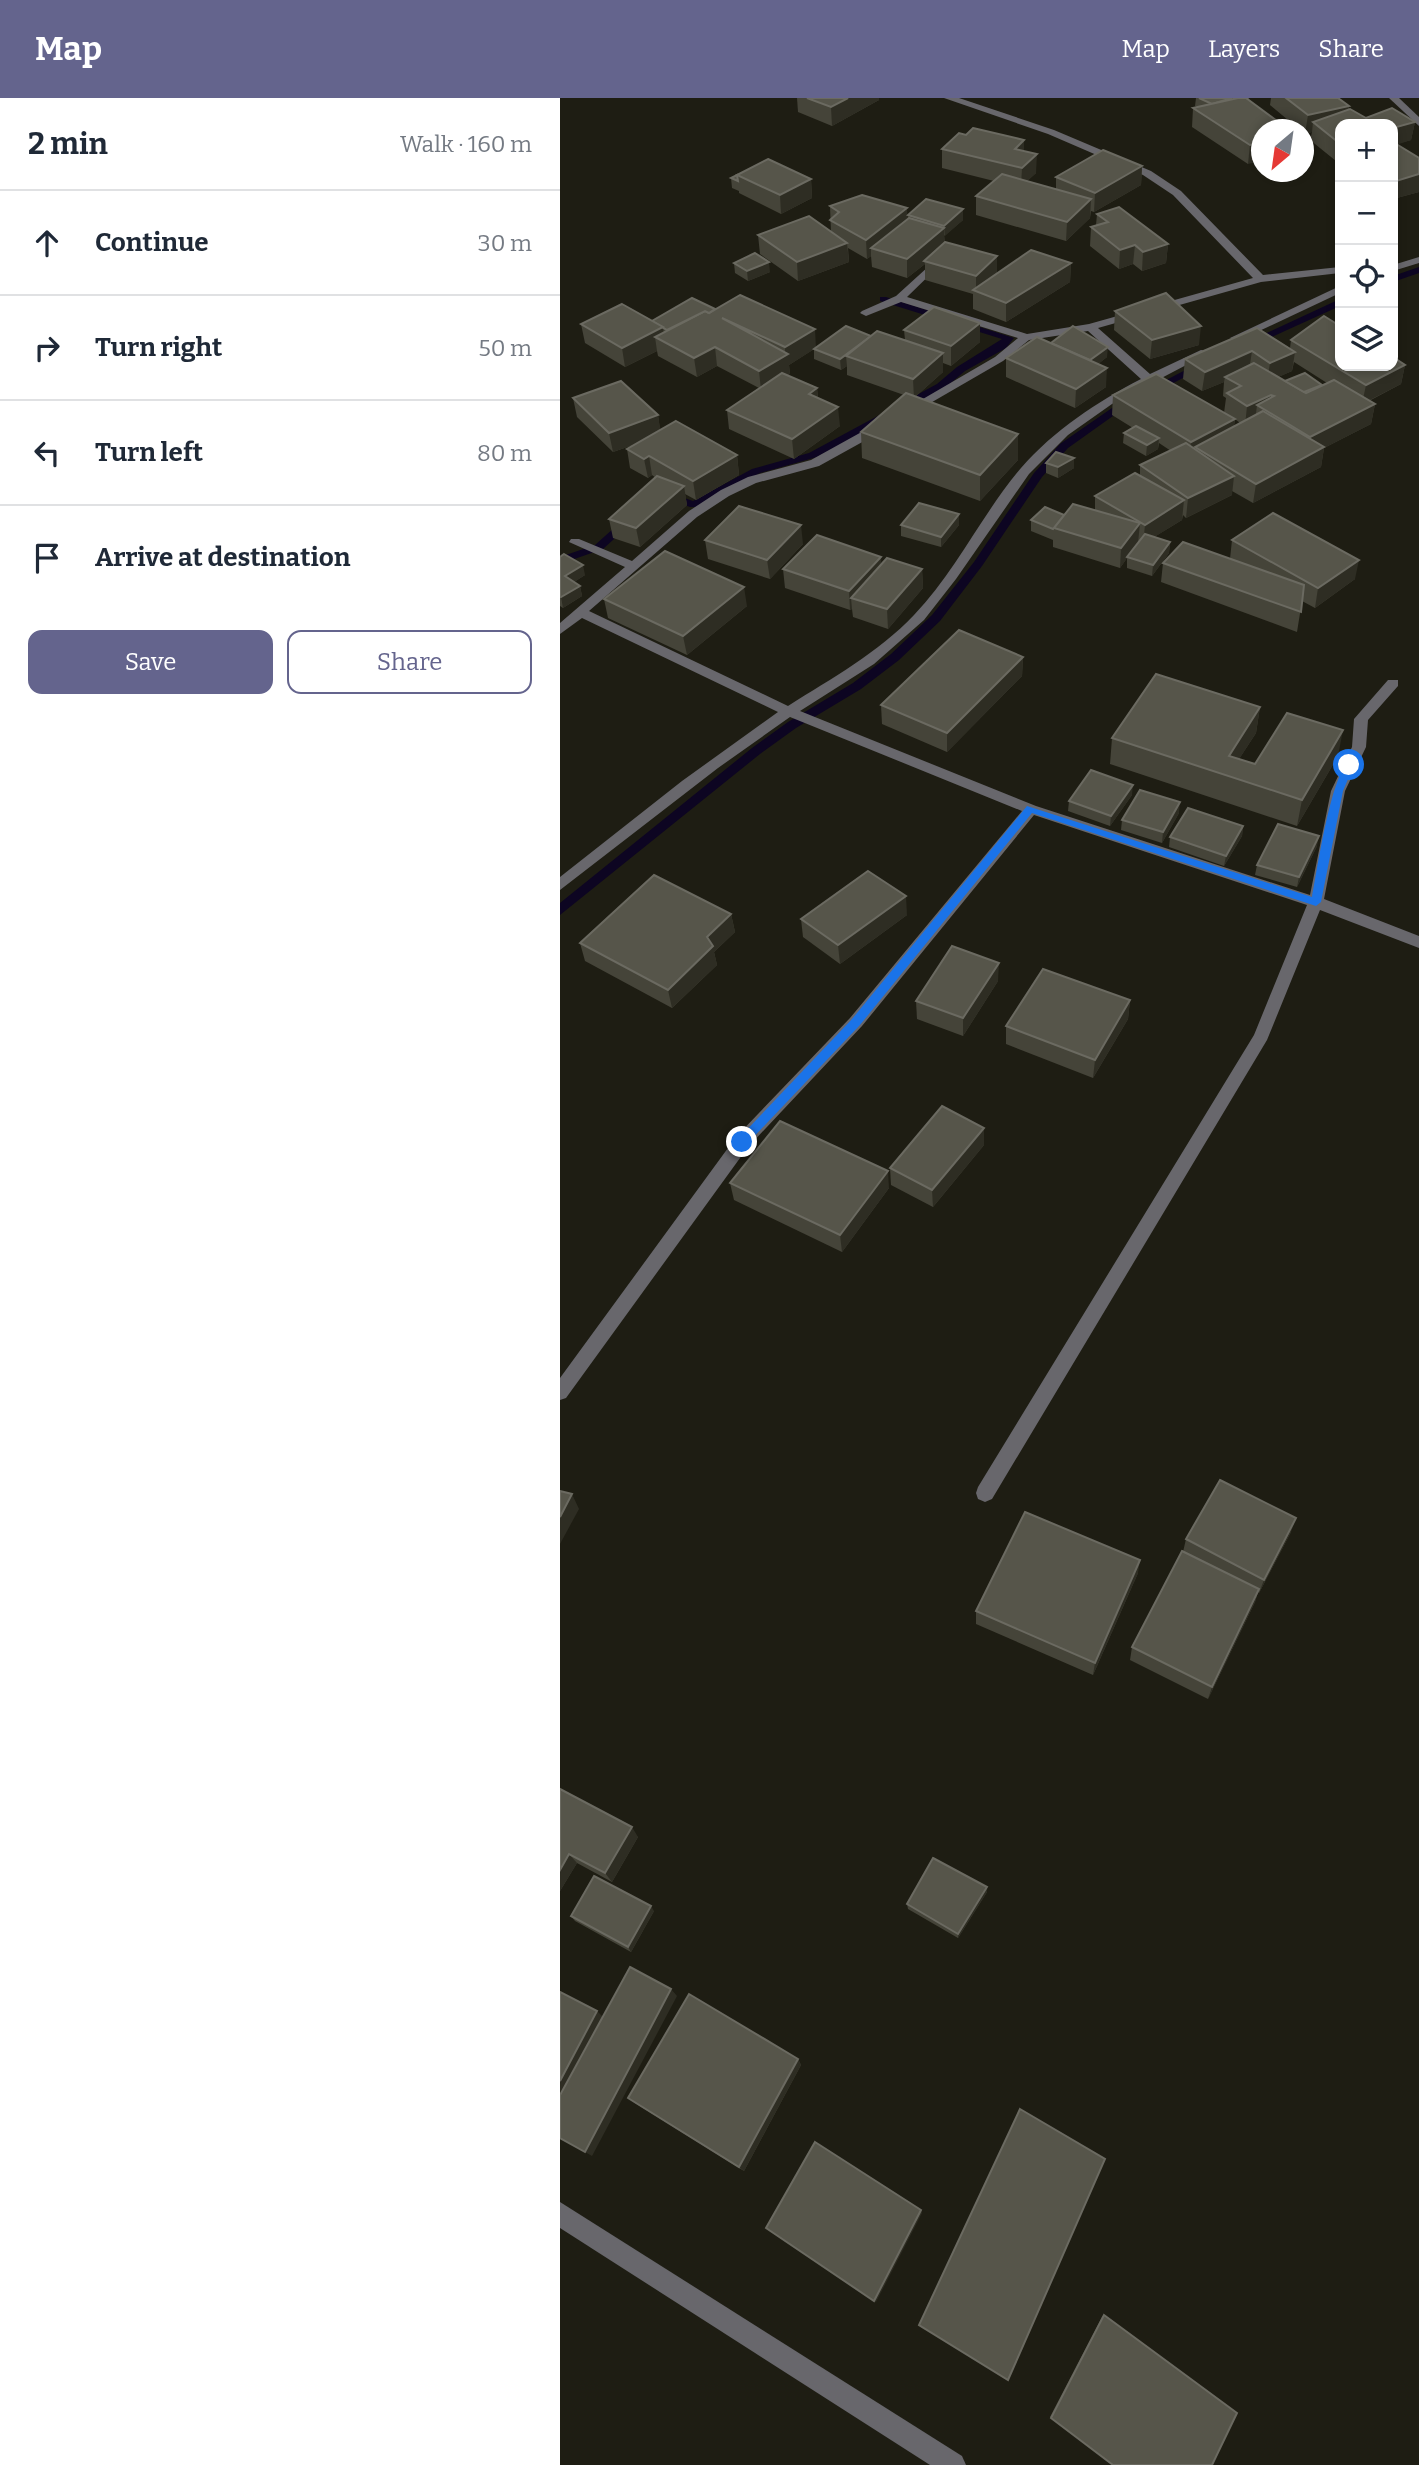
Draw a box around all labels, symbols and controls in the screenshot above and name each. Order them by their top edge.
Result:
text: Map [35,29,102,69]
text: Map [1122,35,1170,63]
text: Layers [1208,35,1280,63]
text: Share [1318,35,1384,63]
north arrow [1251,119,1314,182]
map controls [1335,119,1398,371]
button: + [1335,119,1398,182]
text: 2 min [28,126,108,162]
text: Walk · 160 m [400,130,532,158]
button: − [1335,182,1398,245]
icon: ahead [28,224,66,262]
text: Continue [95,227,209,258]
text: 30 m [478,229,532,257]
button: locate [1335,245,1398,308]
button: layers [1335,308,1398,371]
icon: right [28,329,66,367]
text: Turn right [95,332,222,363]
text: 50 m [478,334,532,362]
icon: left [28,434,66,472]
text: Turn left [95,437,203,468]
text: 80 m [477,439,532,467]
icon: arrive [28,539,66,577]
text: Arrive at destination [95,542,350,573]
button: Save [28,630,273,694]
button: Share [287,630,532,694]
route start [1333,749,1364,780]
route end [726,1126,757,1157]

